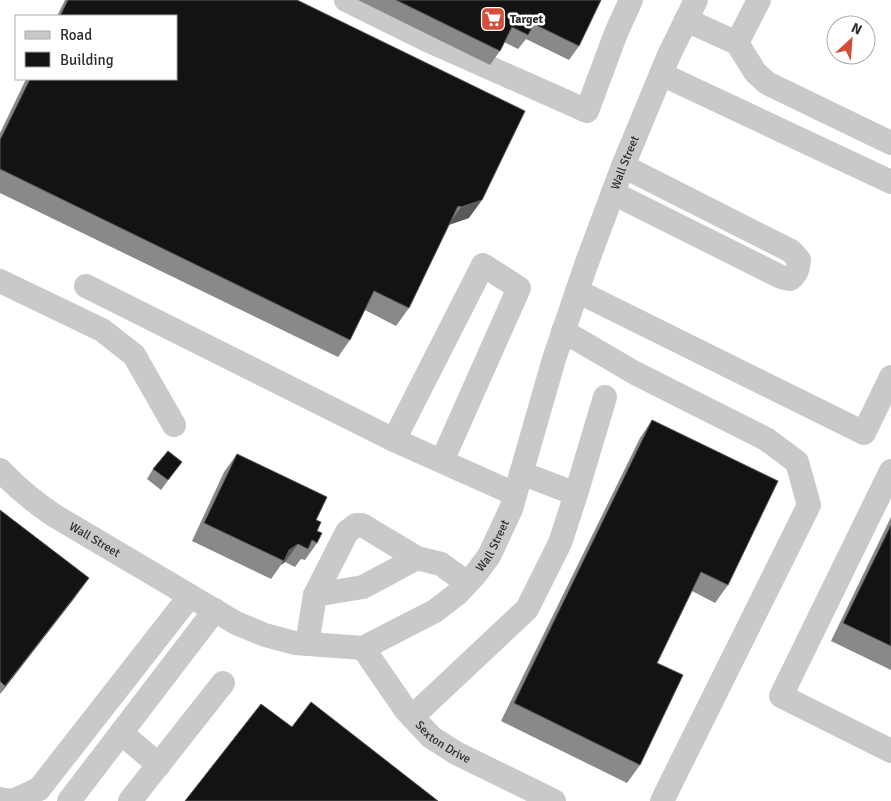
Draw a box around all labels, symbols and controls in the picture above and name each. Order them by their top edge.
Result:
supermarket icon: Target [480,6,506,32]
place label: Target [510,12,543,27]
legend [15,15,178,80]
north arrow [826,15,876,65]
text: N [848,19,865,39]
text: Road [60,26,92,44]
text: Building [60,51,114,69]
street label: Wall Street [608,134,643,192]
street label: Wall Street [473,518,513,575]
street label: Wall Street [66,519,123,561]
street label: Sexton Drive [412,718,473,767]

